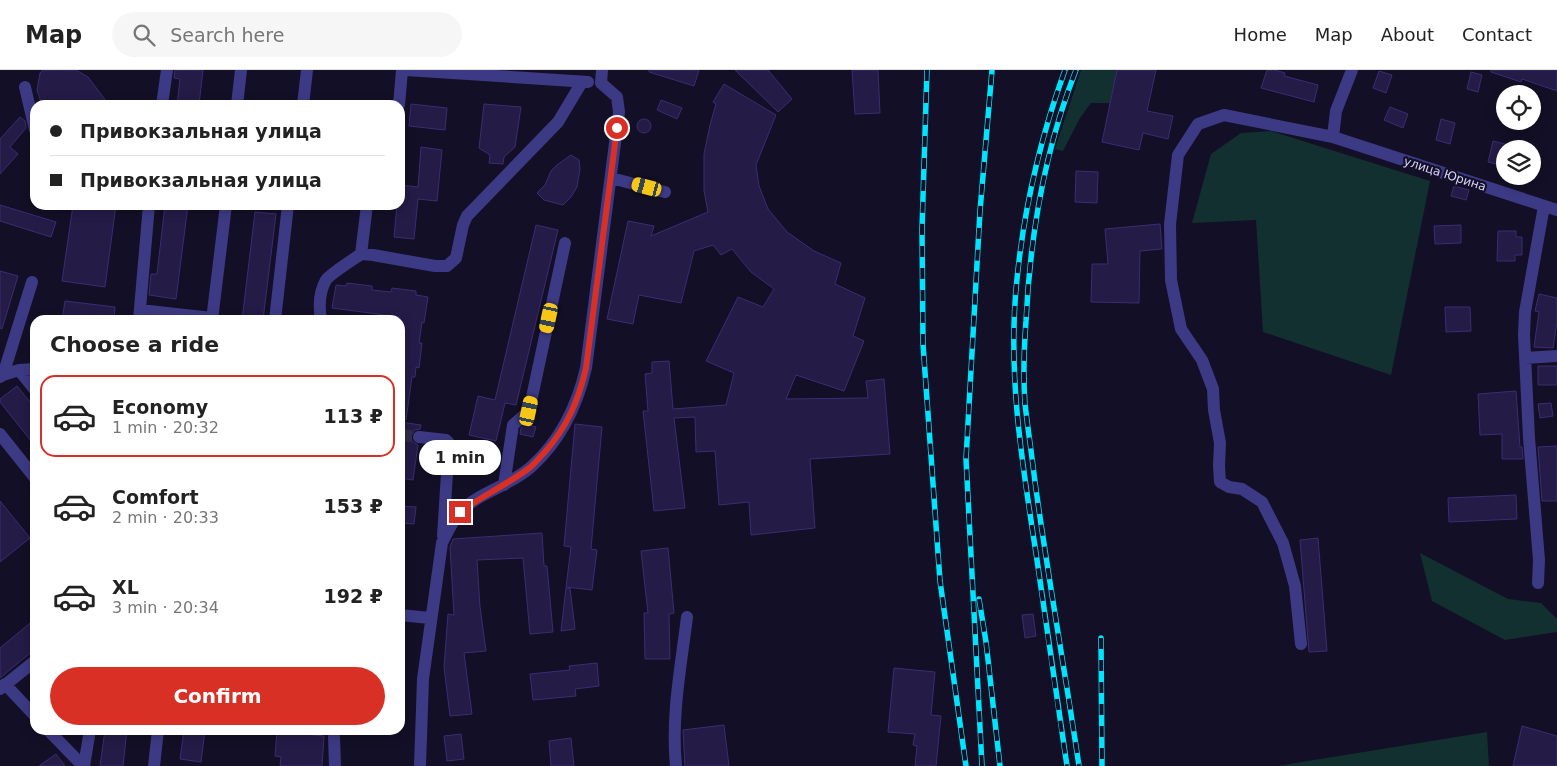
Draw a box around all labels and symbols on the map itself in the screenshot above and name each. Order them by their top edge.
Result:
route start [606,117,628,139]
street label: улица Юрина [1402,154,1488,194]
car [630,176,663,198]
car [538,302,559,334]
car [518,395,539,427]
callout: 1 min [419,440,501,474]
route end [449,501,471,523]

